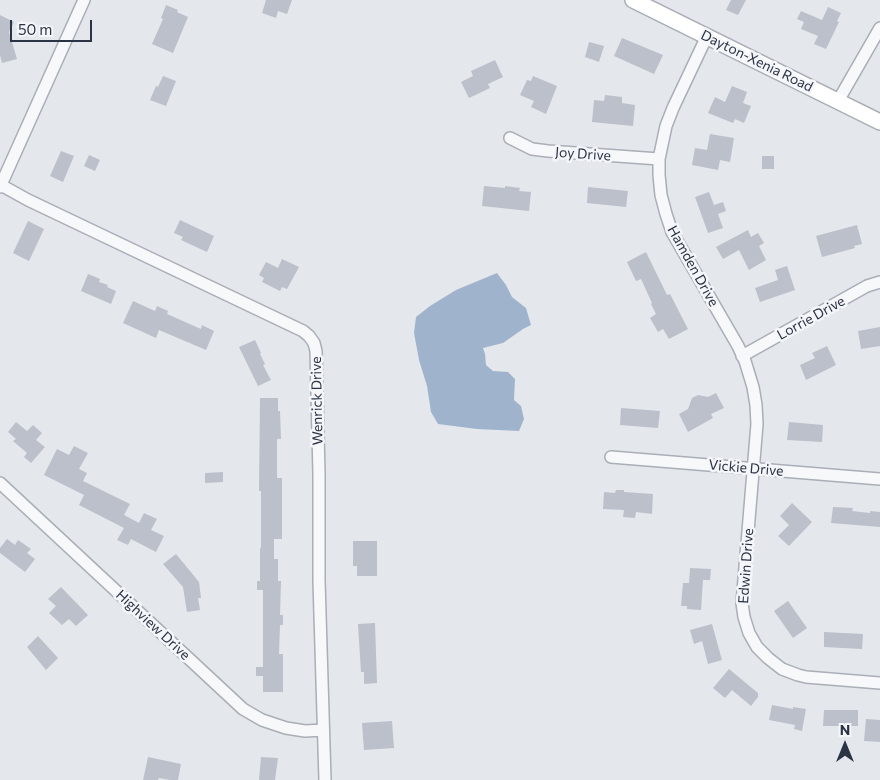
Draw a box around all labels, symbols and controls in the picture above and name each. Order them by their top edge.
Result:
scale bar [12,10,95,42]
text: 50 m [18,20,52,38]
street label: Dayton-Xenia Road [698,27,816,95]
street label: Joy Drive [555,144,611,164]
street label: Hamden Drive [664,223,722,309]
street label: Lorrie Drive [774,292,848,344]
street label: Wenrick Drive [308,356,326,446]
street label: Vickie Drive [708,456,784,480]
street label: Edwin Drive [735,528,757,604]
street label: Highview Drive [112,586,194,664]
north arrow [820,720,870,770]
text: N [840,721,850,738]

